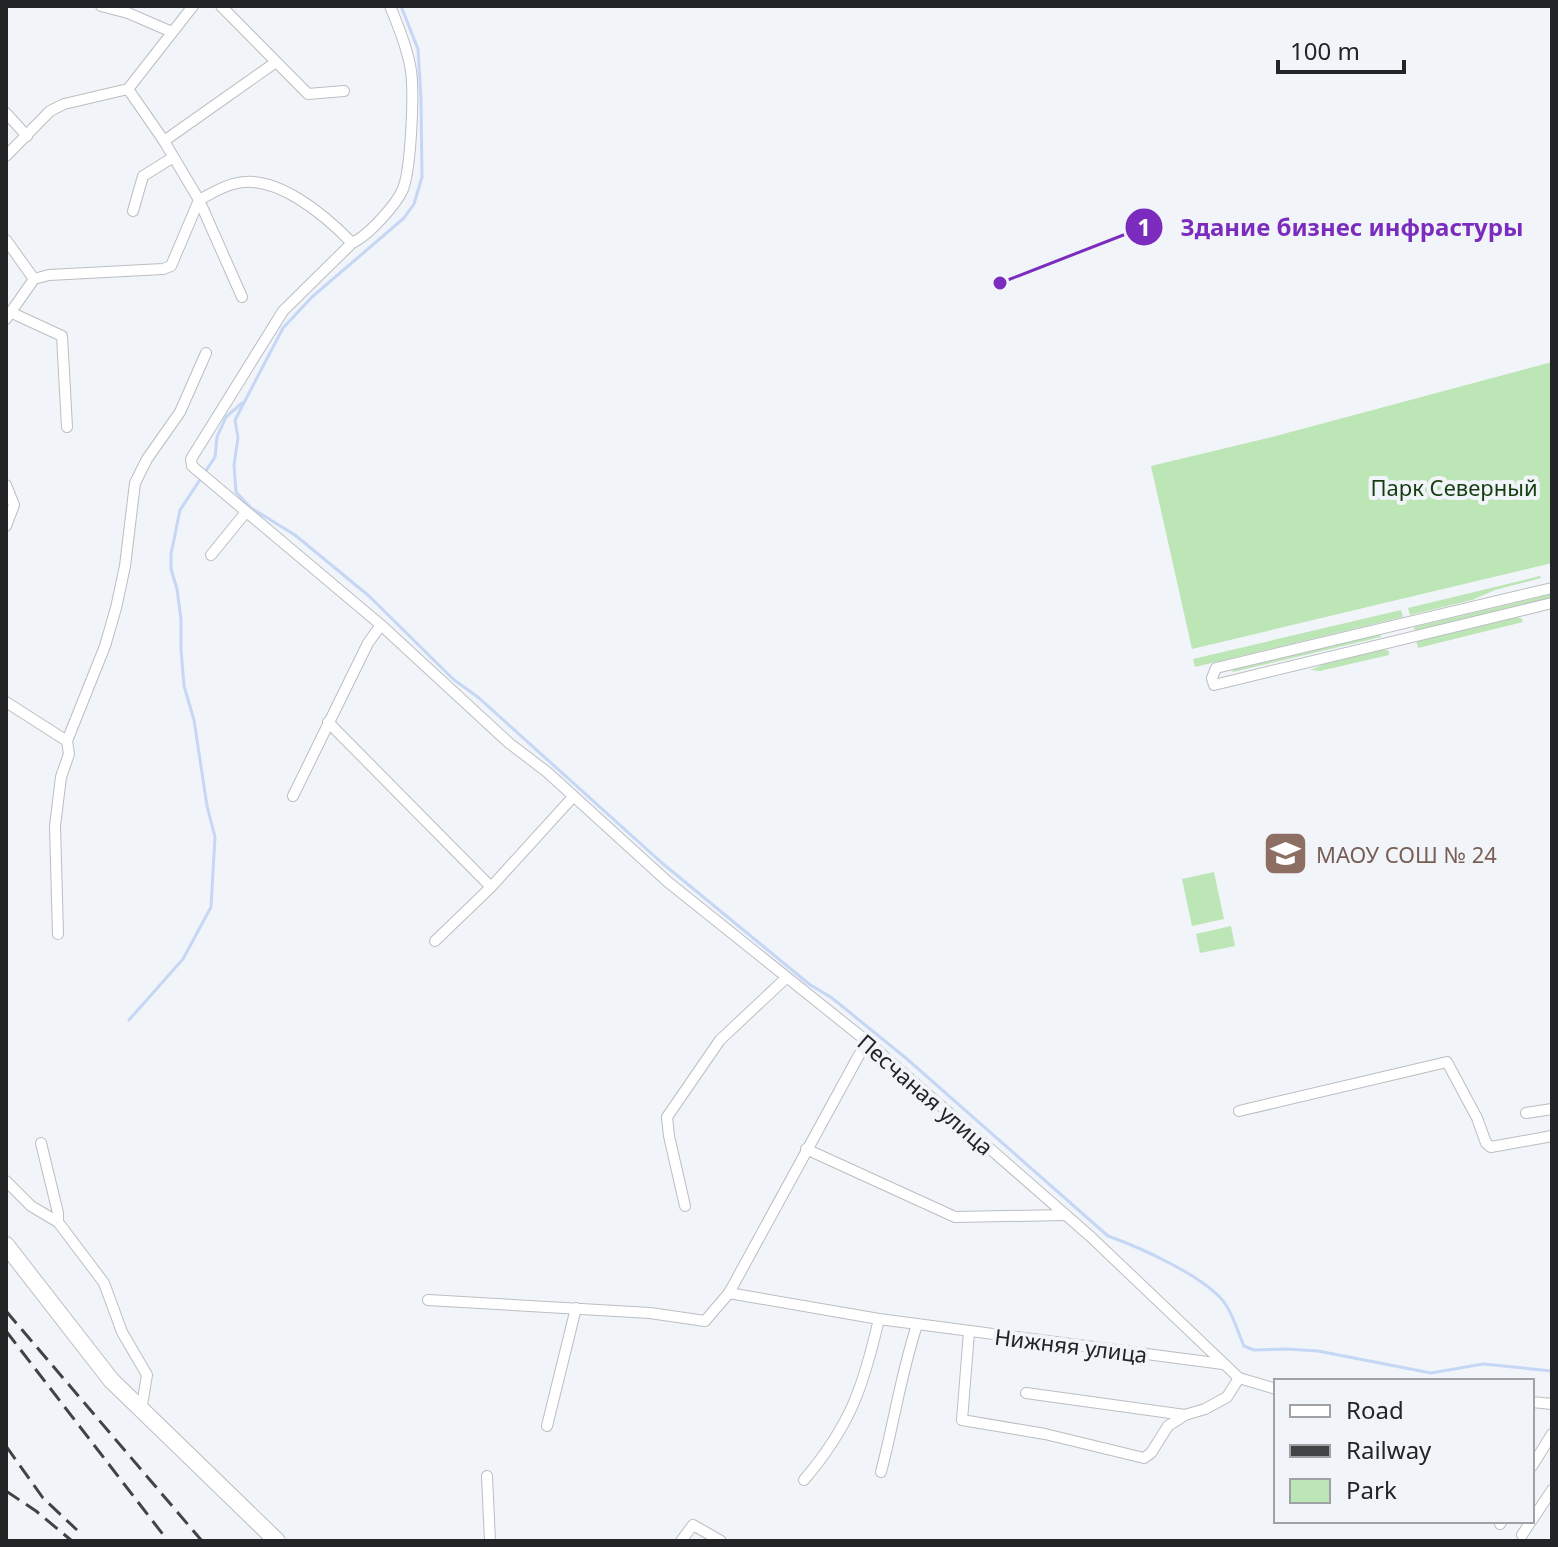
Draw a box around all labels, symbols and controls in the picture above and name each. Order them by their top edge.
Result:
scale bar [1278,24,1404,74]
text: 100 m [1290,34,1360,67]
callout: Здание бизнес инфрастуры [1124,203,1539,251]
text: 1 [1137,210,1151,243]
text: Здание бизнес инфрастуры [1180,210,1524,243]
park label: Парк Северный [1370,472,1538,502]
school or university icon: МАОУ СОШ № 24 [1261,830,1309,878]
place label: МАОУ СОШ № 24 [1316,839,1497,869]
street label: Песчаная улица [852,1027,1000,1161]
street label: Нижняя улица [993,1321,1149,1369]
legend [1274,1379,1534,1523]
text: Road [1346,1393,1404,1426]
text: Railway [1346,1433,1432,1466]
text: Park [1346,1473,1397,1506]

